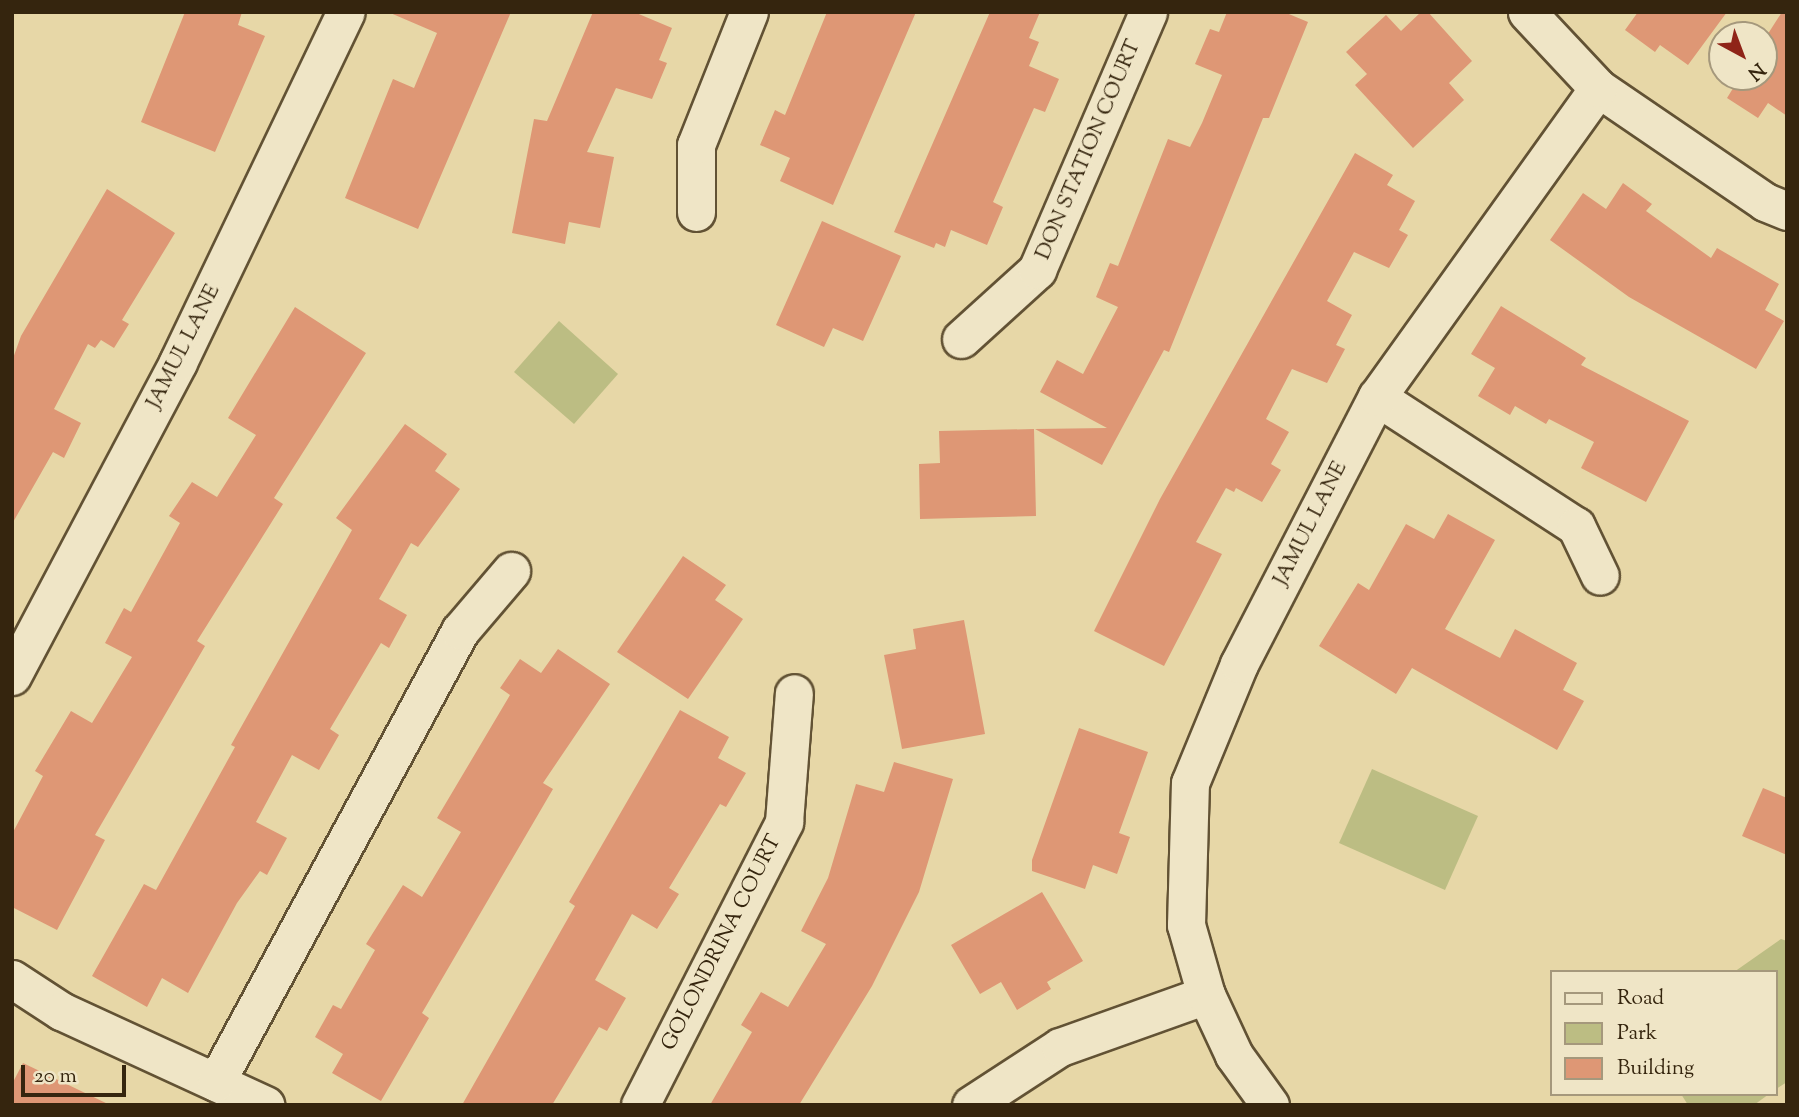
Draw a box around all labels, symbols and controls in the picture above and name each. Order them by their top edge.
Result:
north arrow [1708,21,1778,91]
street label: DON STATION COURT [1031,36,1147,264]
text: N [1741,56,1770,86]
street label: JAMUL LANE [142,281,226,413]
street label: JAMUL LANE [1269,458,1353,590]
street label: GOLONDRINA COURT [657,831,787,1055]
legend [1550,970,1778,1096]
text: Road [1617,984,1664,1014]
text: Park [1617,1019,1657,1049]
scale bar [24,1050,130,1094]
text: Building [1617,1054,1694,1084]
text: 20 m [34,1062,77,1092]

